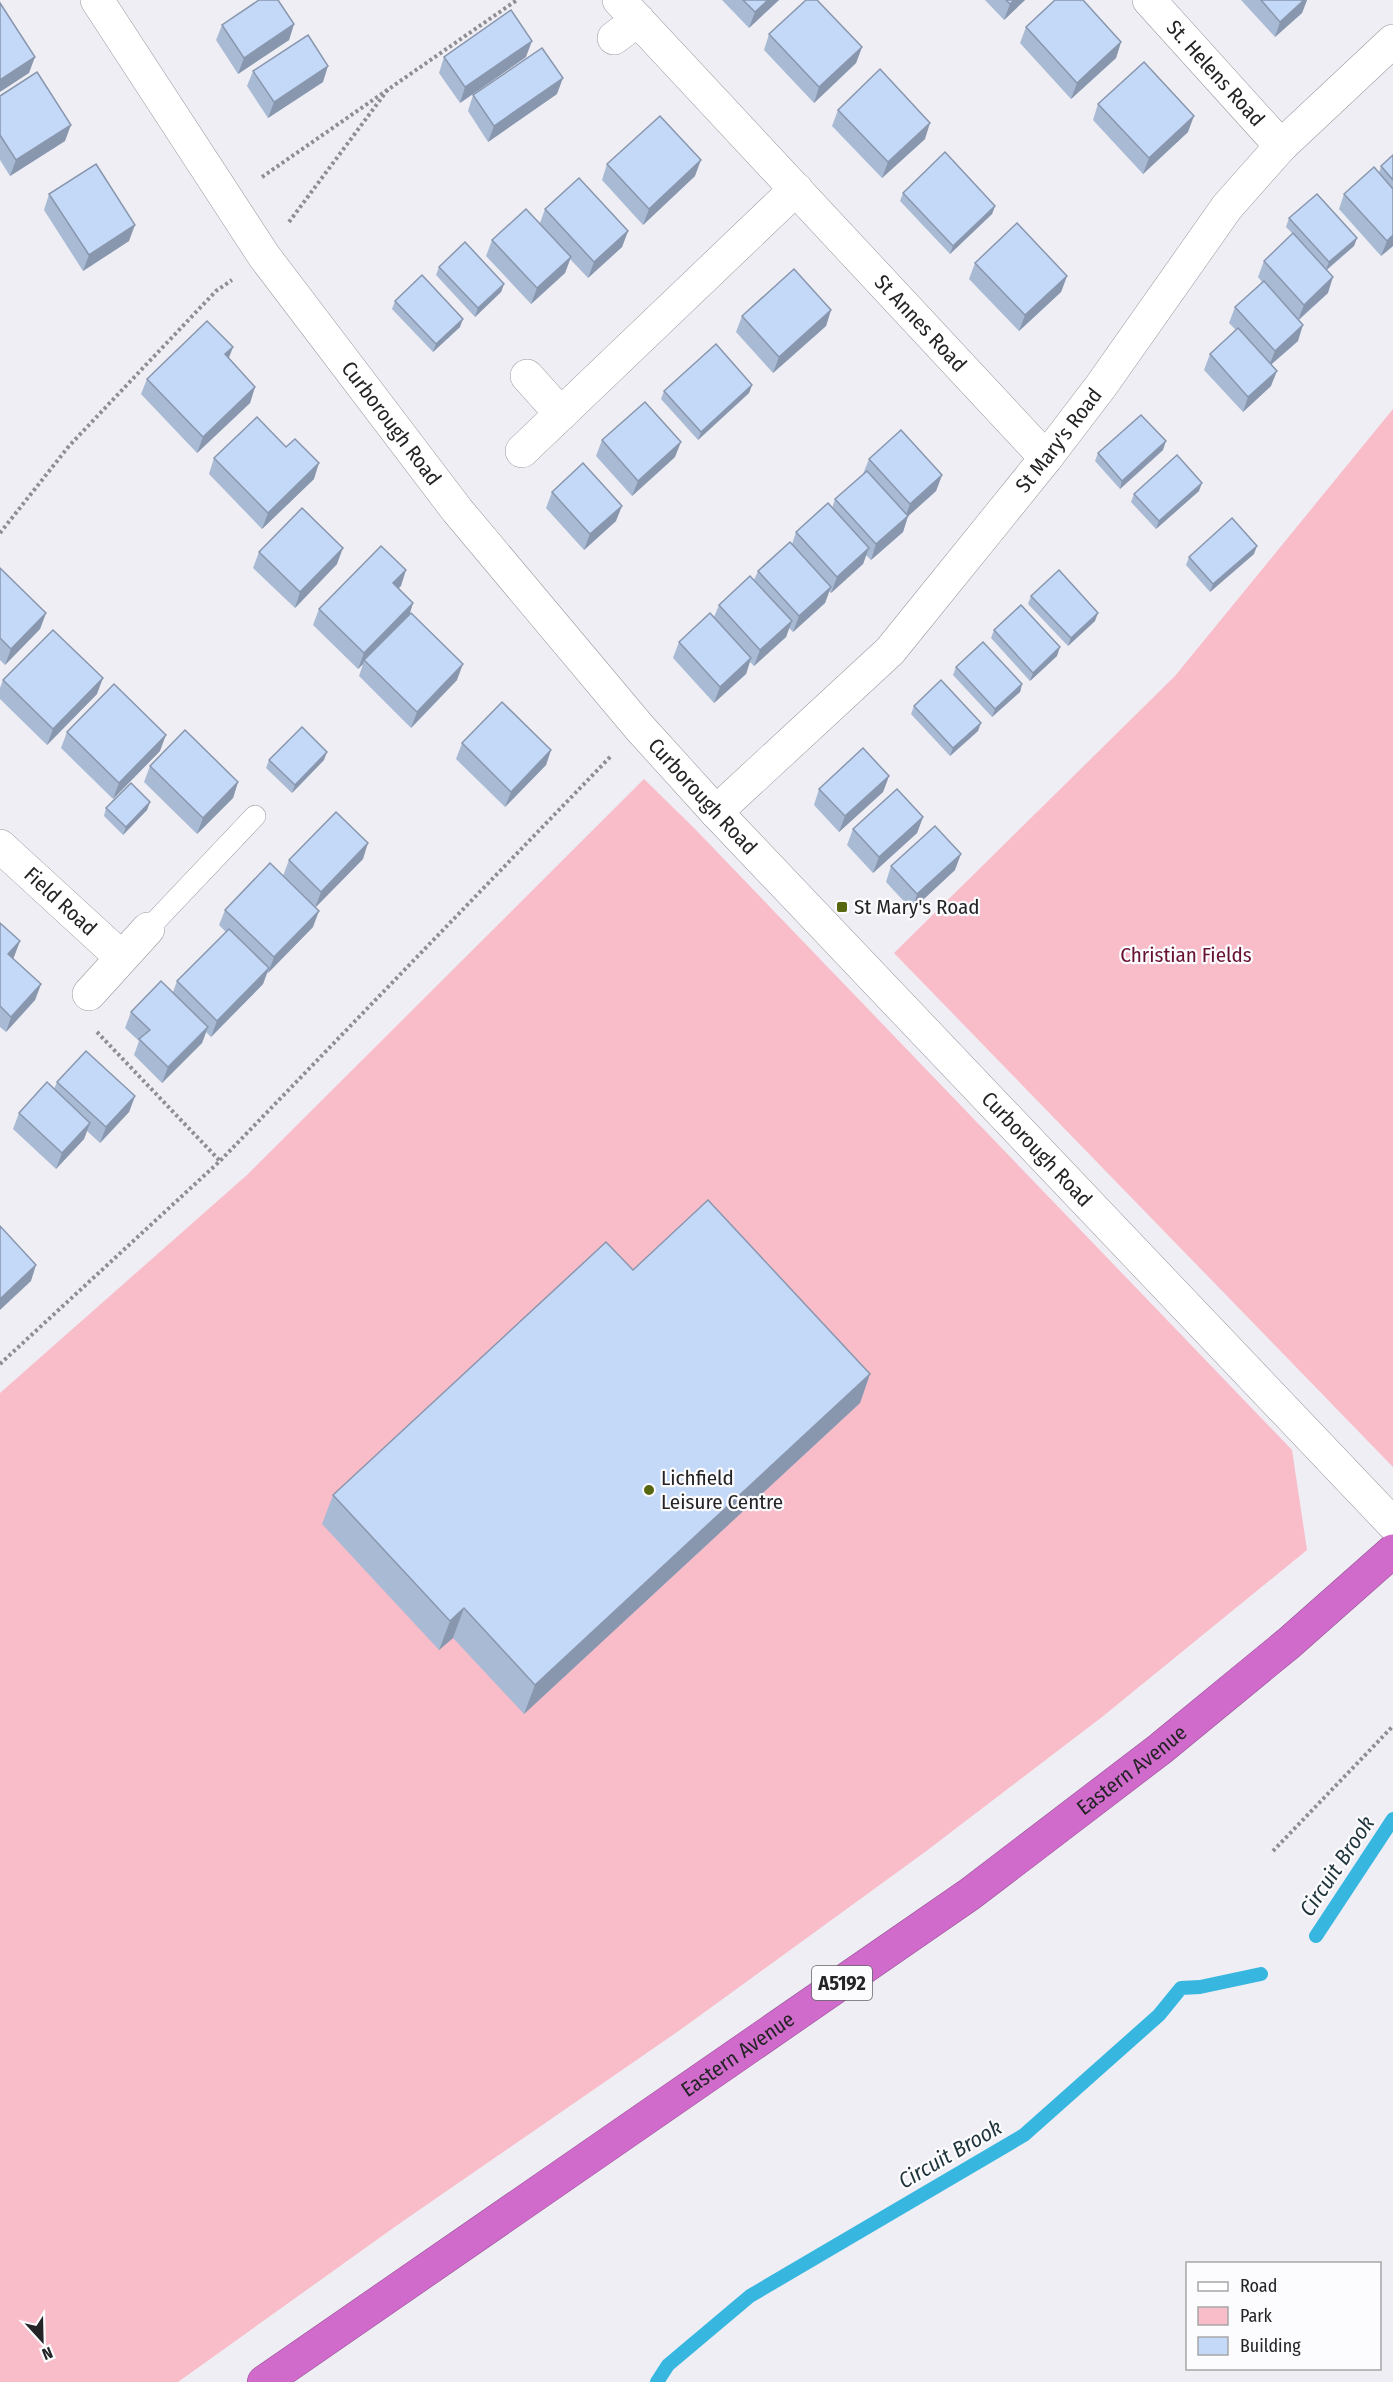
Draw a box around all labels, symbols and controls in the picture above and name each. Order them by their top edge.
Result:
street label: St. Helens Road [1161,15,1270,132]
street label: St Annes Road [869,269,972,377]
street label: Curborough Road [336,356,447,491]
street label: St Mary's Road [1010,383,1108,498]
street label: Curborough Road [643,733,763,860]
street label: Field Road [19,862,102,941]
place label: St Mary's Road [854,894,980,920]
marker: St Mary's Road [835,900,849,914]
park label: Christian Fields [1120,942,1252,968]
street label: Curborough Road [976,1086,1098,1212]
place label: Lichfield Leisure Centre [661,1465,783,1515]
marker: Lichfield Leisure Centre [642,1483,656,1497]
street label: Eastern Avenue [1072,1719,1192,1821]
water label: Circuit Brook [1294,1811,1380,1921]
road number: A5192 [812,1966,872,2000]
street label: Eastern Avenue [676,2006,800,2103]
water label: Circuit Brook [893,2113,1007,2194]
legend [1186,2262,1381,2370]
text: Road [1240,2275,1277,2297]
text: Park [1240,2305,1273,2327]
north arrow [12,2310,72,2370]
text: Building [1240,2335,1301,2357]
text: N [39,2343,55,2364]

